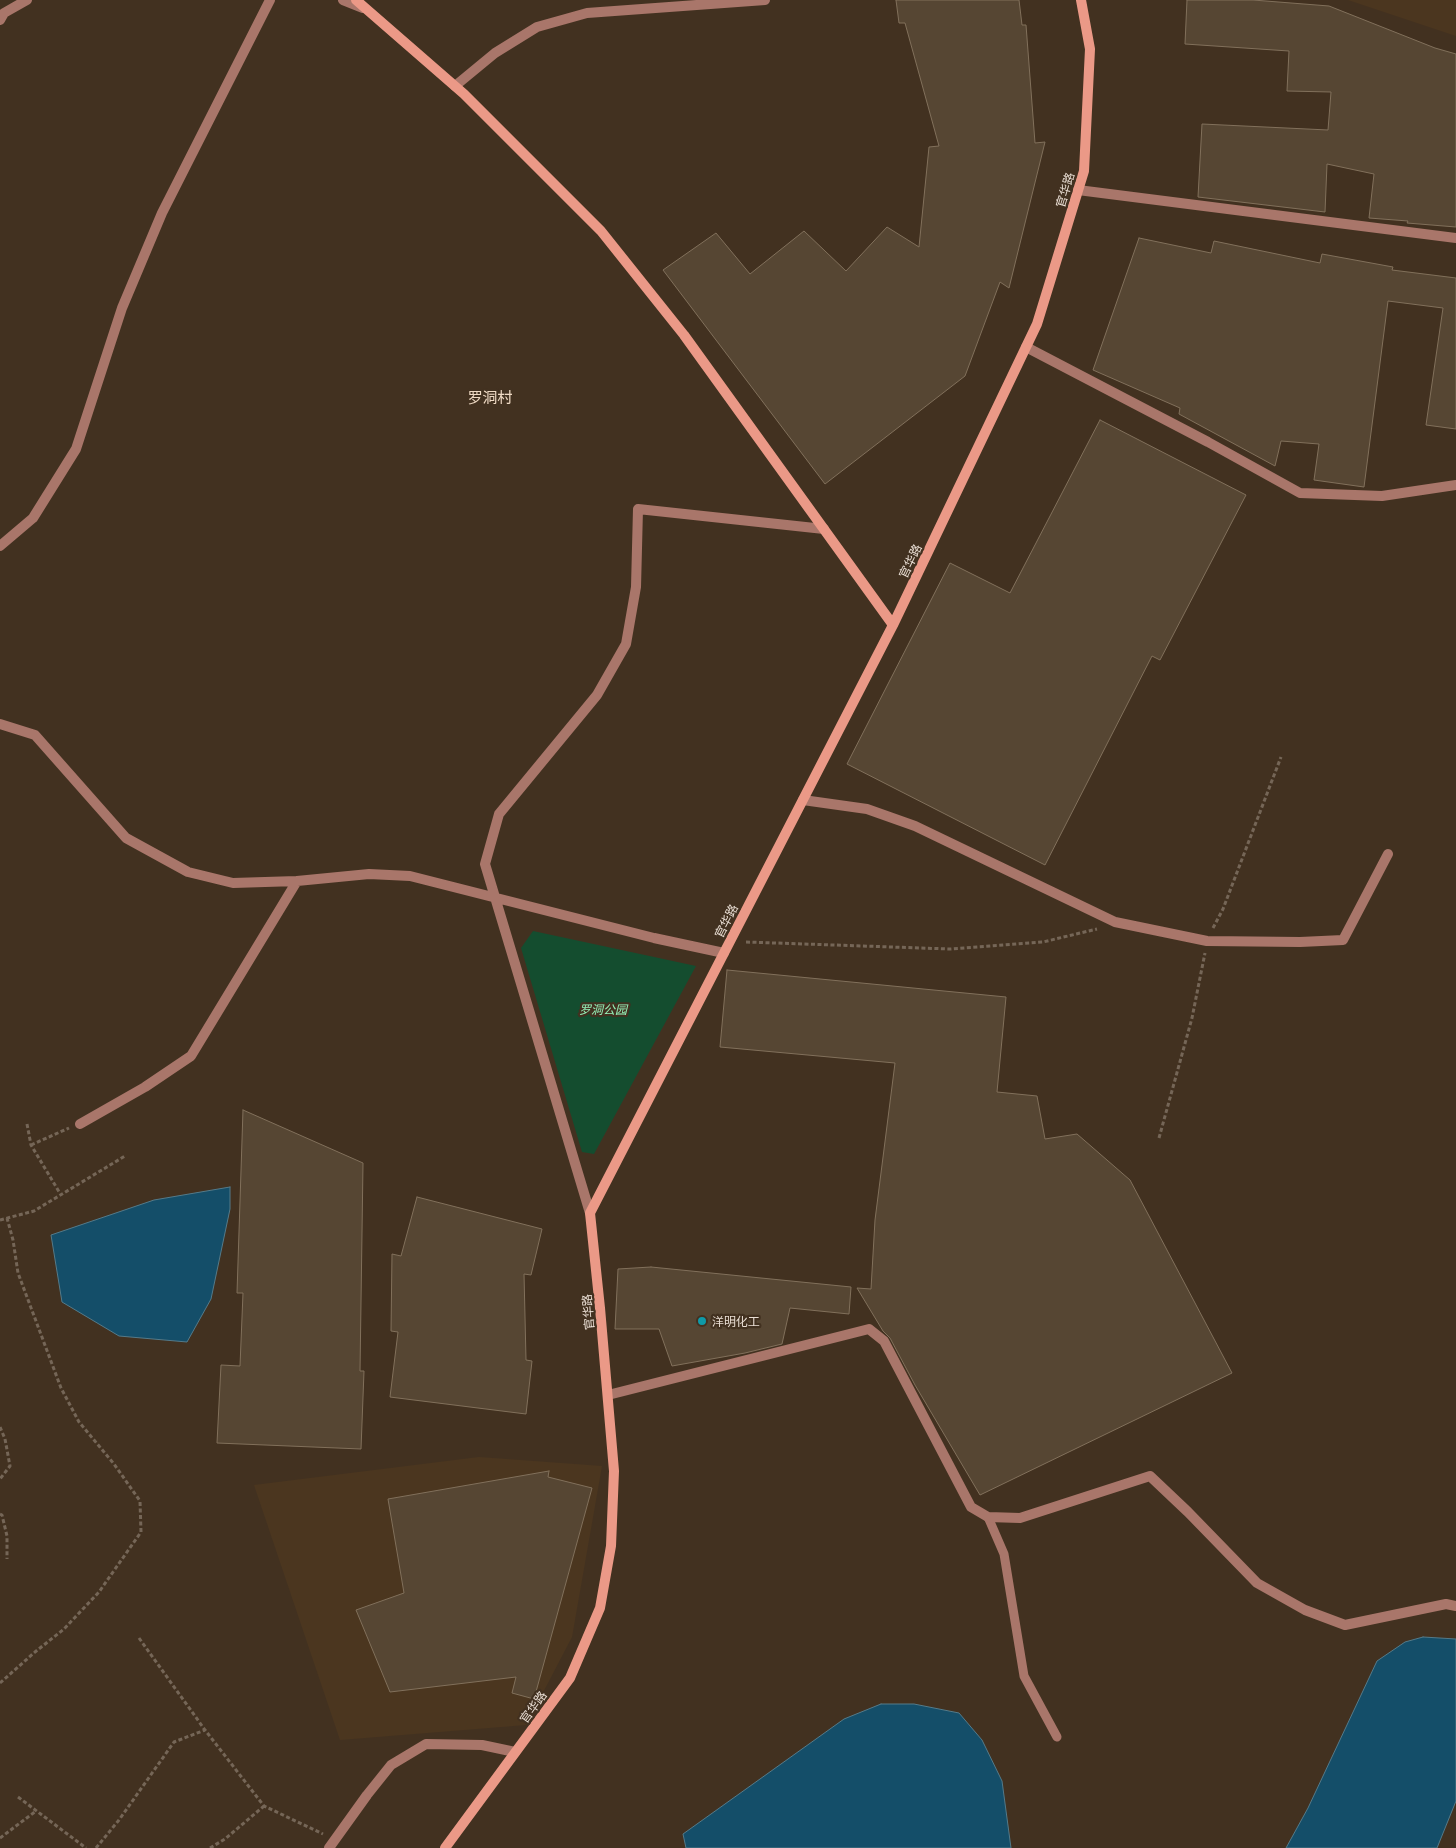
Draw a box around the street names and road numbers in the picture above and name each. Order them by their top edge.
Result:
street label: 官华路 [1053,171,1077,209]
street label: 官华路 [896,542,924,580]
street label: 官华路 [711,902,741,940]
street label: 官华路 [579,1293,597,1331]
street label: 官华路 [517,1688,549,1726]

